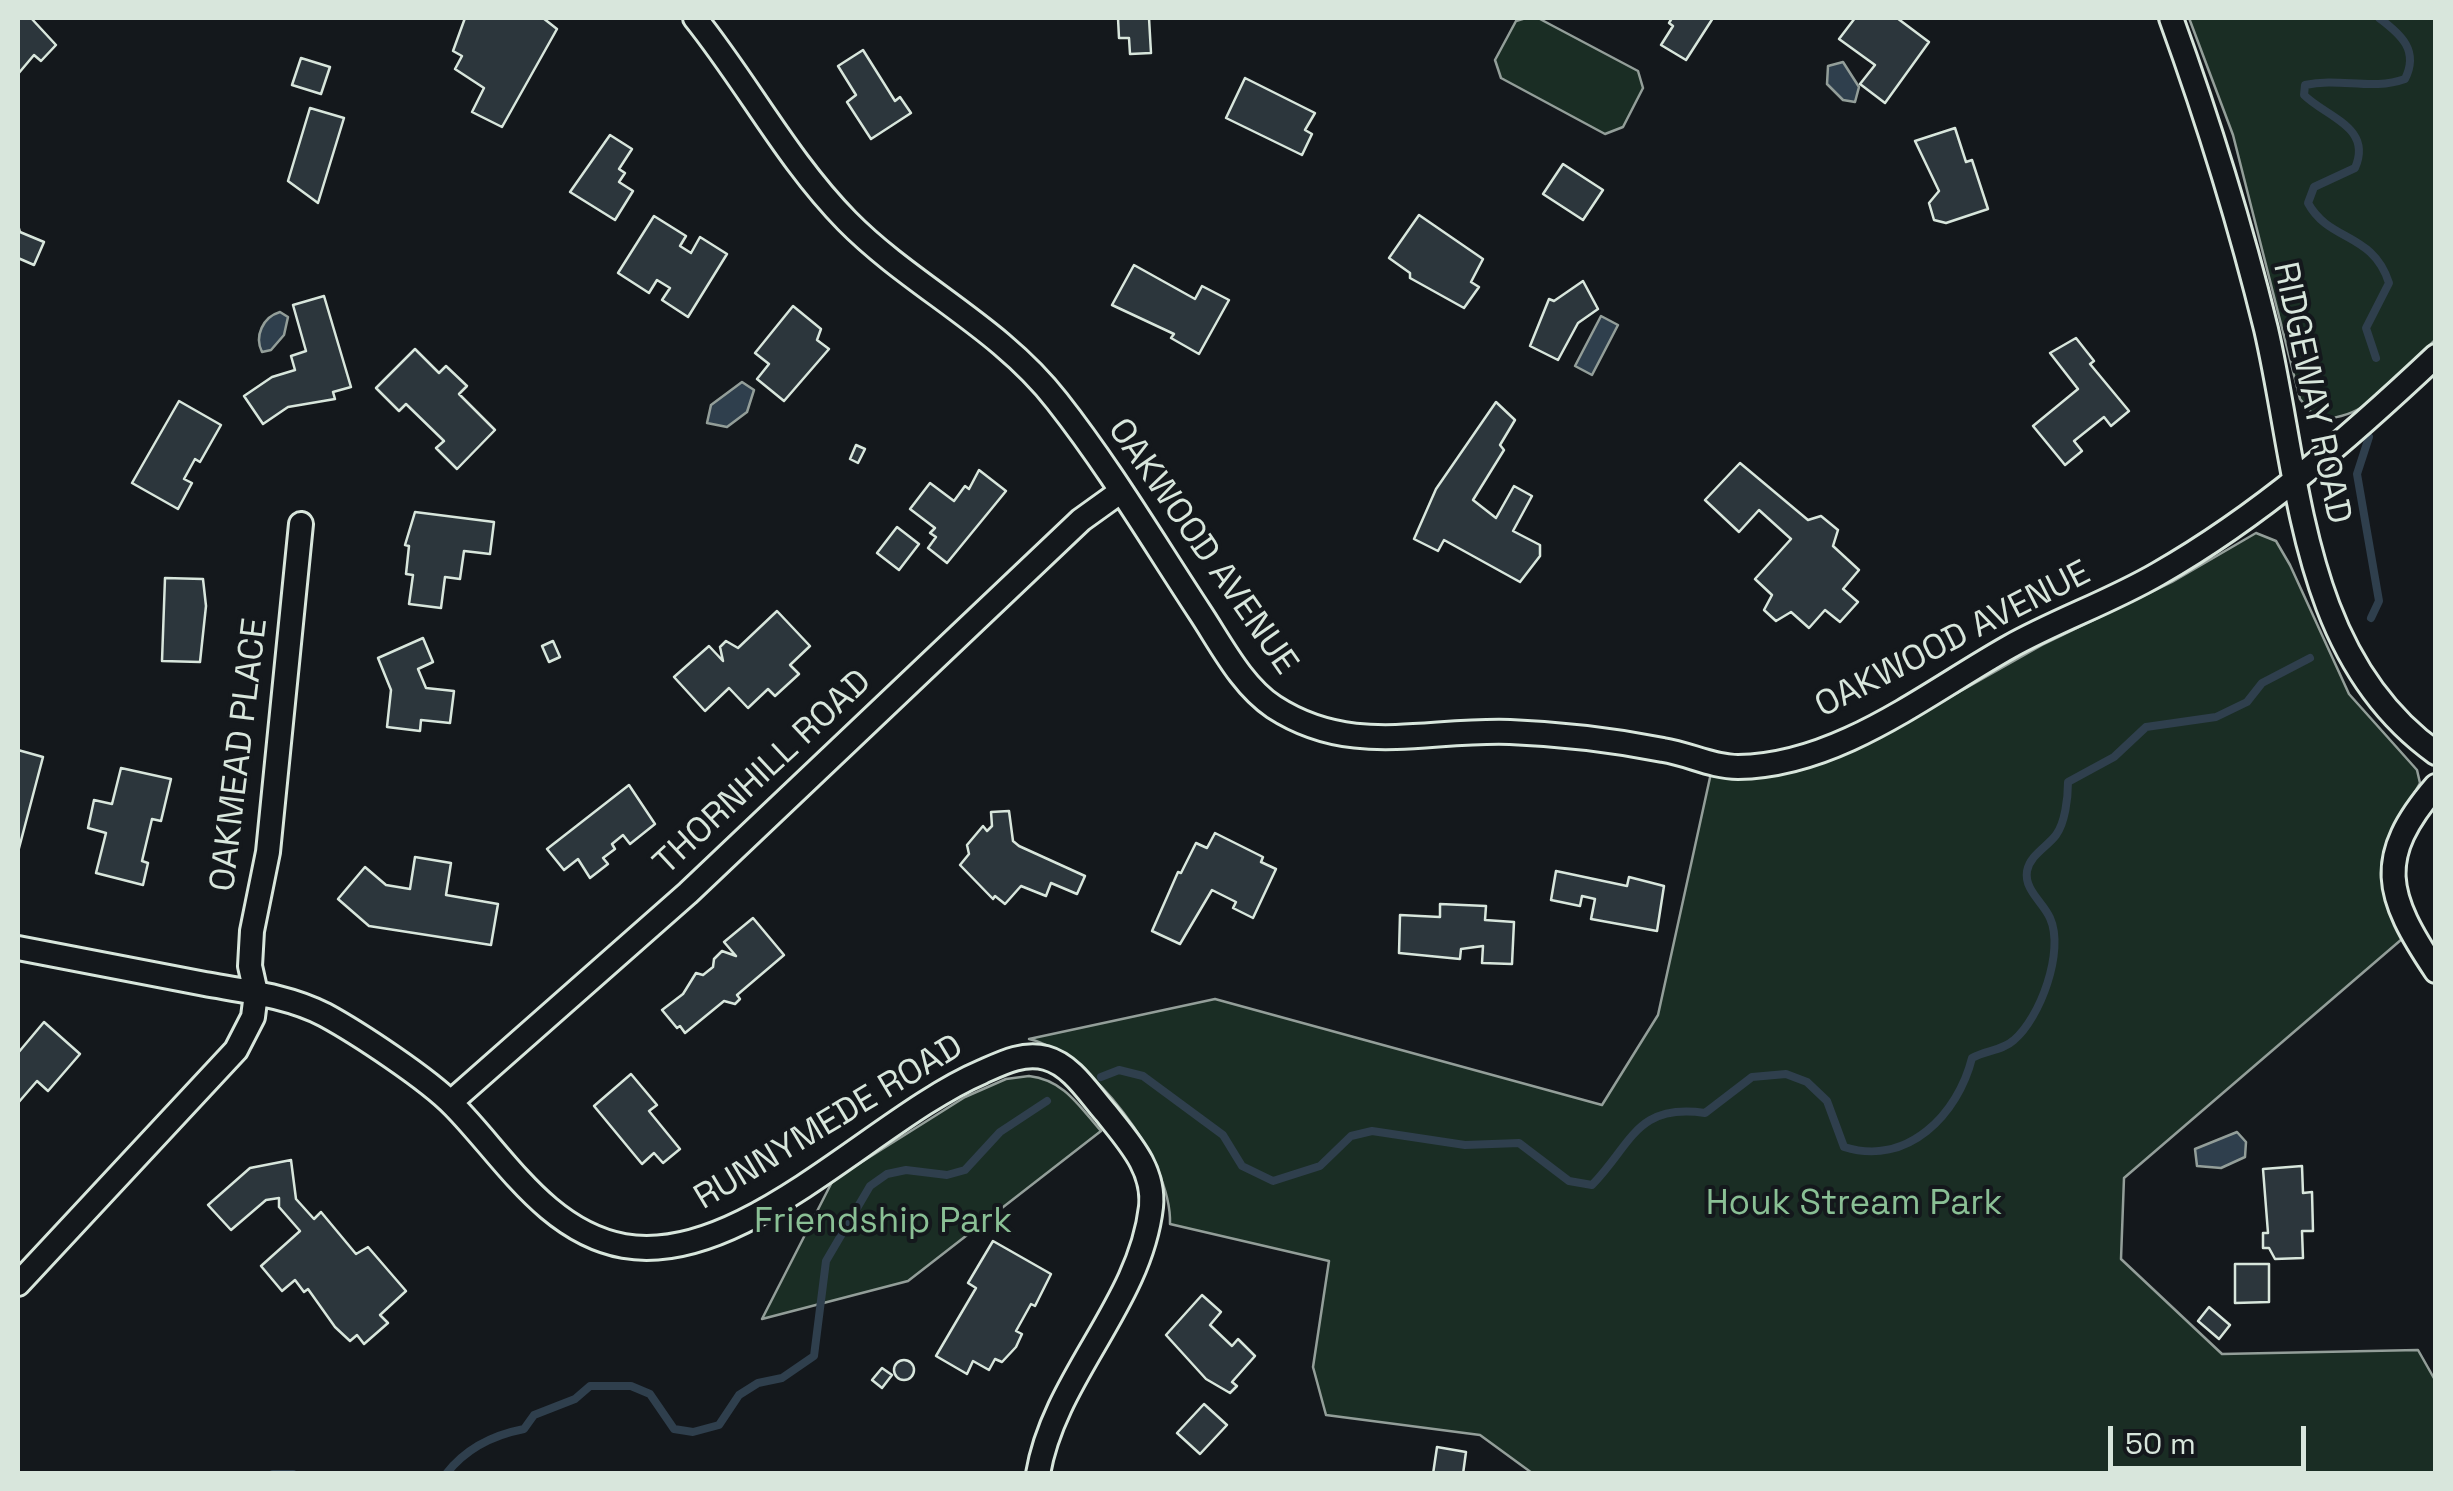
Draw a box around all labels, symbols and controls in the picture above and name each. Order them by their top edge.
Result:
street label: RIDGEWAY ROAD [2263,258,2359,528]
street label: OAKWOOD AVENUE [1098,411,1306,683]
street label: OAKWOOD AVENUE [1809,553,2097,727]
street label: OAKMEAD PLACE [202,616,278,894]
street label: THORNHILL ROAD [646,662,880,884]
street label: RUNNYMEDE ROAD [687,1026,971,1220]
park label: Houk Stream Park [1706,1184,2002,1226]
park label: Friendship Park [754,1202,1012,1244]
scale bar [2113,1406,2310,1468]
text: 50 m [2125,1424,2196,1463]

